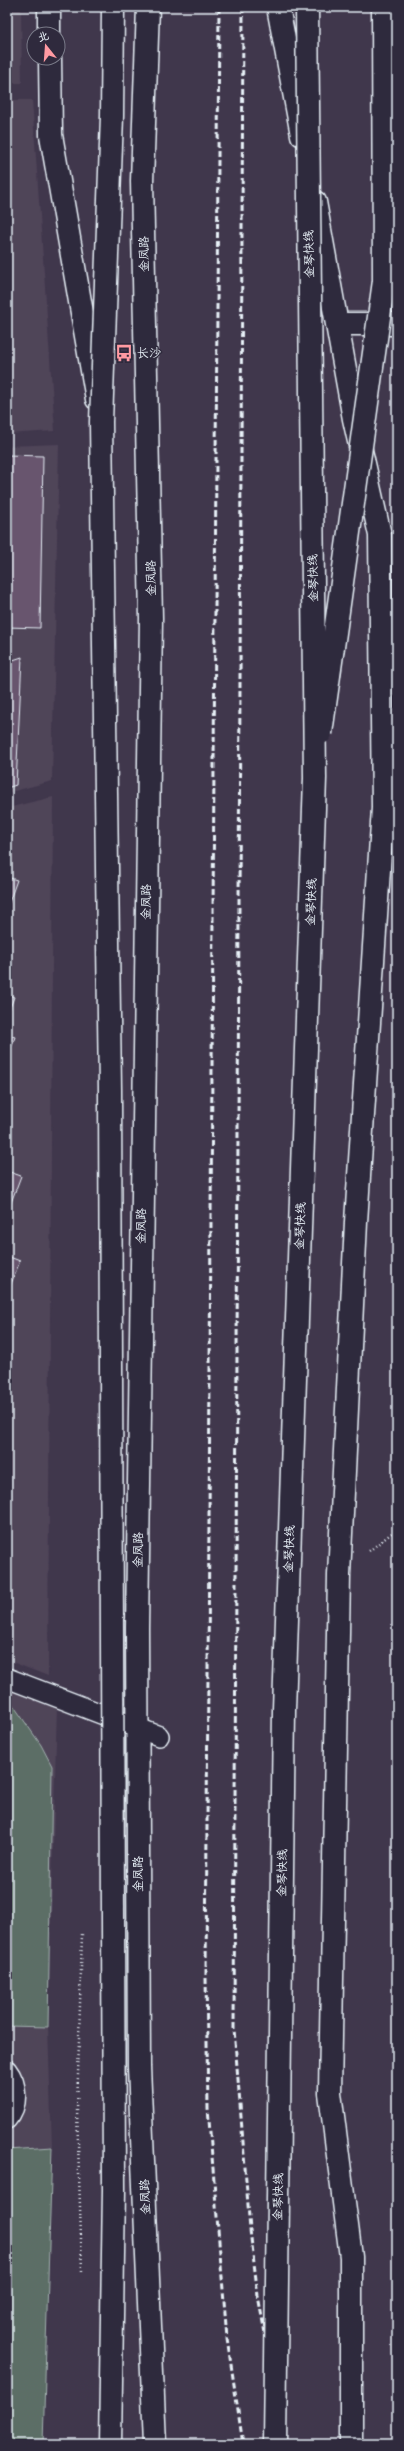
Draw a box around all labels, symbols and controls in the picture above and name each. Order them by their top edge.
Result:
north arrow [26,26,66,66]
text: 北 [36,29,50,45]
street label: 金琴快线 [302,230,316,278]
street label: 金凤路 [137,236,151,272]
bus stop icon: 长沙 [114,343,134,363]
place label: 长沙 [137,346,161,360]
street label: 金琴快线 [306,554,320,602]
street label: 金凤路 [144,560,158,596]
street label: 金琴快线 [303,878,319,926]
street label: 金凤路 [139,884,153,920]
street label: 金琴快线 [292,1202,308,1250]
street label: 金凤路 [134,1208,148,1244]
street label: 金琴快线 [281,1525,297,1573]
street label: 金凤路 [131,1532,145,1568]
street label: 金琴快线 [275,1849,289,1897]
street label: 金凤路 [131,1856,145,1892]
street label: 金琴快线 [271,2173,285,2221]
street label: 金凤路 [137,2179,153,2215]

